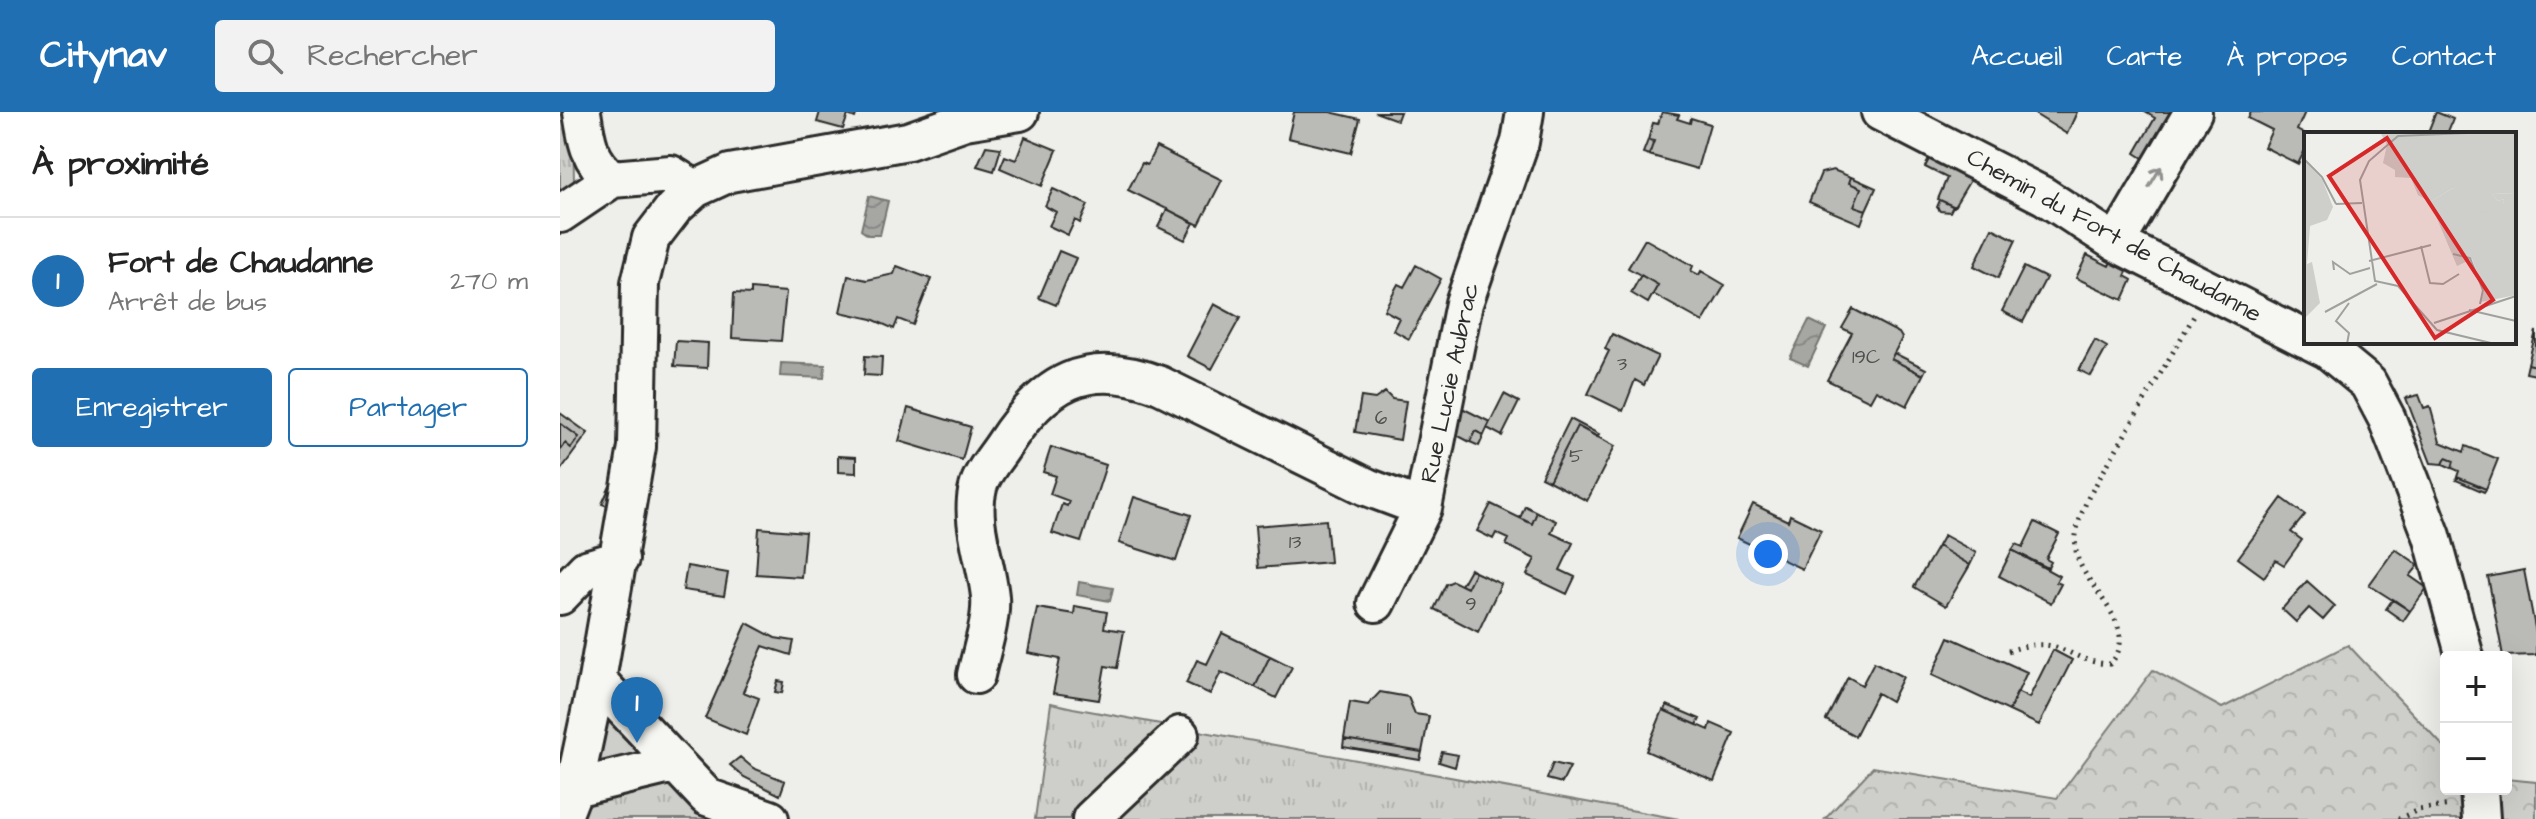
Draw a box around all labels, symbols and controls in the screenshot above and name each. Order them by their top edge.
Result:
search box [215,20,775,92]
text: Citynav [40,30,167,82]
icon: search [243,34,287,78]
text: Rechercher [307,35,478,77]
text: Accueil [1971,37,2062,76]
text: Carte [2106,37,2182,76]
text: À propos [2226,37,2348,76]
text: Contact [2392,37,2496,76]
inset map [2304,132,2516,344]
text: À proximité [32,140,209,188]
street label: Chemin du Fort de Chaudanne [1960,141,2268,331]
one-way arrow [2147,166,2163,189]
text: Fort de Chaudanne [108,242,373,284]
text: 1 [56,263,60,299]
text: 270 m [450,263,528,299]
street label: Rue Lucie Aubrac [1412,280,1488,486]
text: Arrêt de bus [108,284,267,320]
house number: 19C [1852,343,1880,371]
house number: 3 [1617,350,1627,378]
button: Enregistrer [32,368,272,447]
button: Partager [288,368,528,447]
house number: 6 [1375,404,1388,432]
house number: 5 [1569,442,1583,470]
house number: 13 [1289,528,1301,556]
your location [1748,534,1788,574]
house number: 9 [1465,590,1477,618]
map controls [2440,651,2512,795]
button: + [2440,651,2512,723]
pin: 1 [611,677,663,743]
house number: 11 [1386,714,1392,742]
button: − [2440,723,2512,795]

